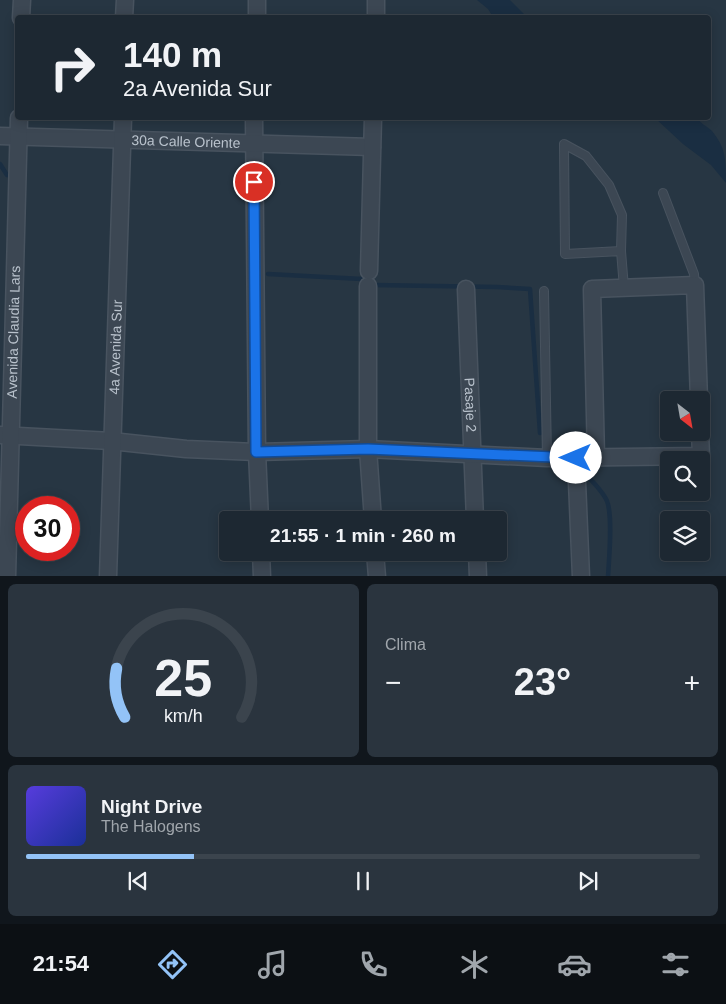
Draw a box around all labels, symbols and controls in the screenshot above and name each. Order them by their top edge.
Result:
icon: right [40,35,105,100]
text: 140 m [123,35,222,74]
text: 2a Avenida Sur [123,76,272,101]
street label: 30a Calle Oriente [131,132,241,151]
pin [233,161,275,203]
icon: arrive [240,168,268,196]
street label: Avenida Claudia Lars [4,265,23,399]
street label: 4a Avenida Sur [106,299,125,395]
street label: Pasaje 2 [461,377,480,433]
north arrow [660,391,710,441]
map controls [660,391,710,561]
position arrow [549,431,601,483]
button: search [660,451,710,501]
speed limit sign: 30 [15,496,80,561]
button: layers [660,511,710,561]
text: 21:55 · 1 min · 260 m [270,525,456,546]
text: Clima [385,636,426,653]
text: 25 [155,649,212,707]
text: 23° [514,661,571,703]
text: − [385,667,401,698]
text: + [684,667,700,698]
text: km/h [164,706,203,726]
text: Night Drive [101,796,202,817]
text: The Halogens [101,818,201,835]
icon: previous [124,867,152,895]
icon: pause [349,867,377,895]
icon: next [574,867,602,895]
icon: directions [155,947,190,982]
icon: music [255,947,290,982]
icon: phone [356,947,391,982]
icon: climate [457,947,492,982]
icon: car [557,947,592,982]
icon: filters [658,947,693,982]
text: 21:54 [33,951,89,976]

